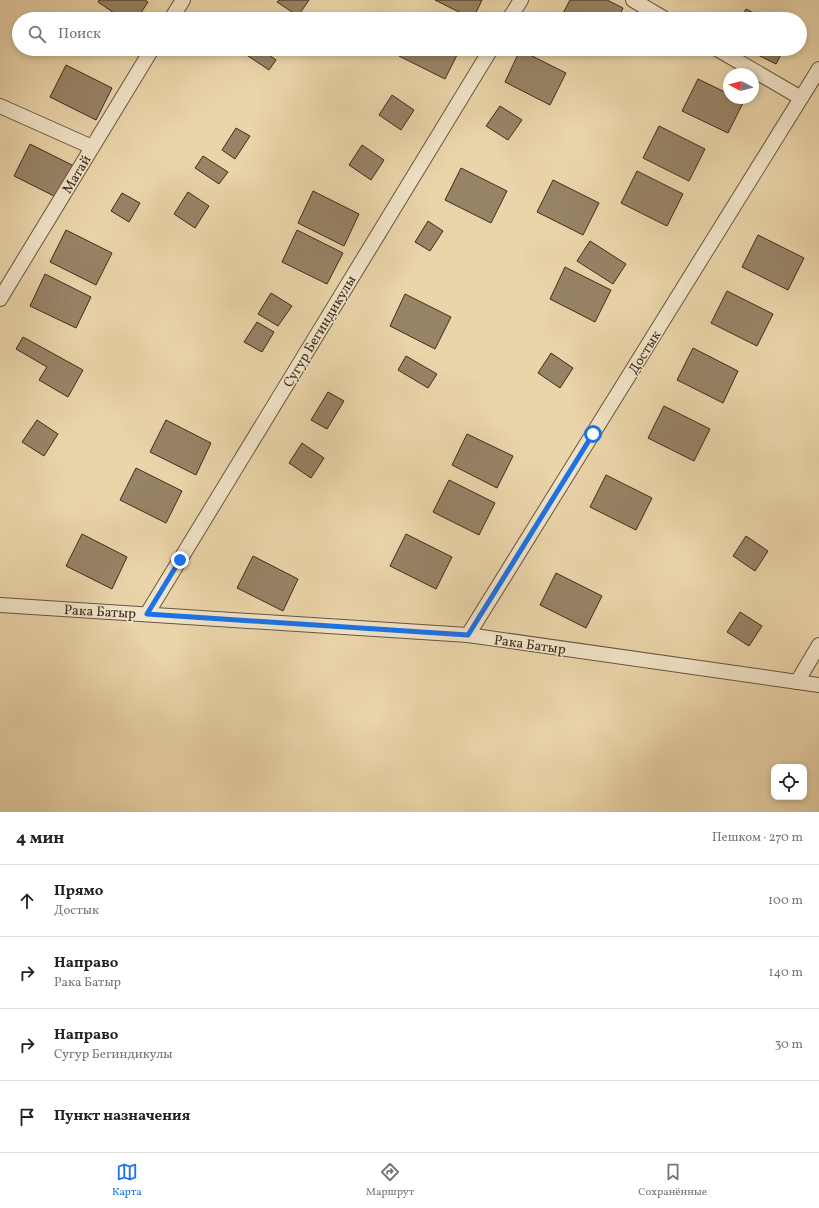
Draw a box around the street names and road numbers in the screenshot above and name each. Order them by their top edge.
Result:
street label: Матай [58,152,96,198]
street label: Сугур Бегиндикулы [279,272,361,391]
street label: Достык [624,327,666,378]
street label: Рака Батыр [63,601,136,624]
street label: Рака Батыр [493,631,567,660]

